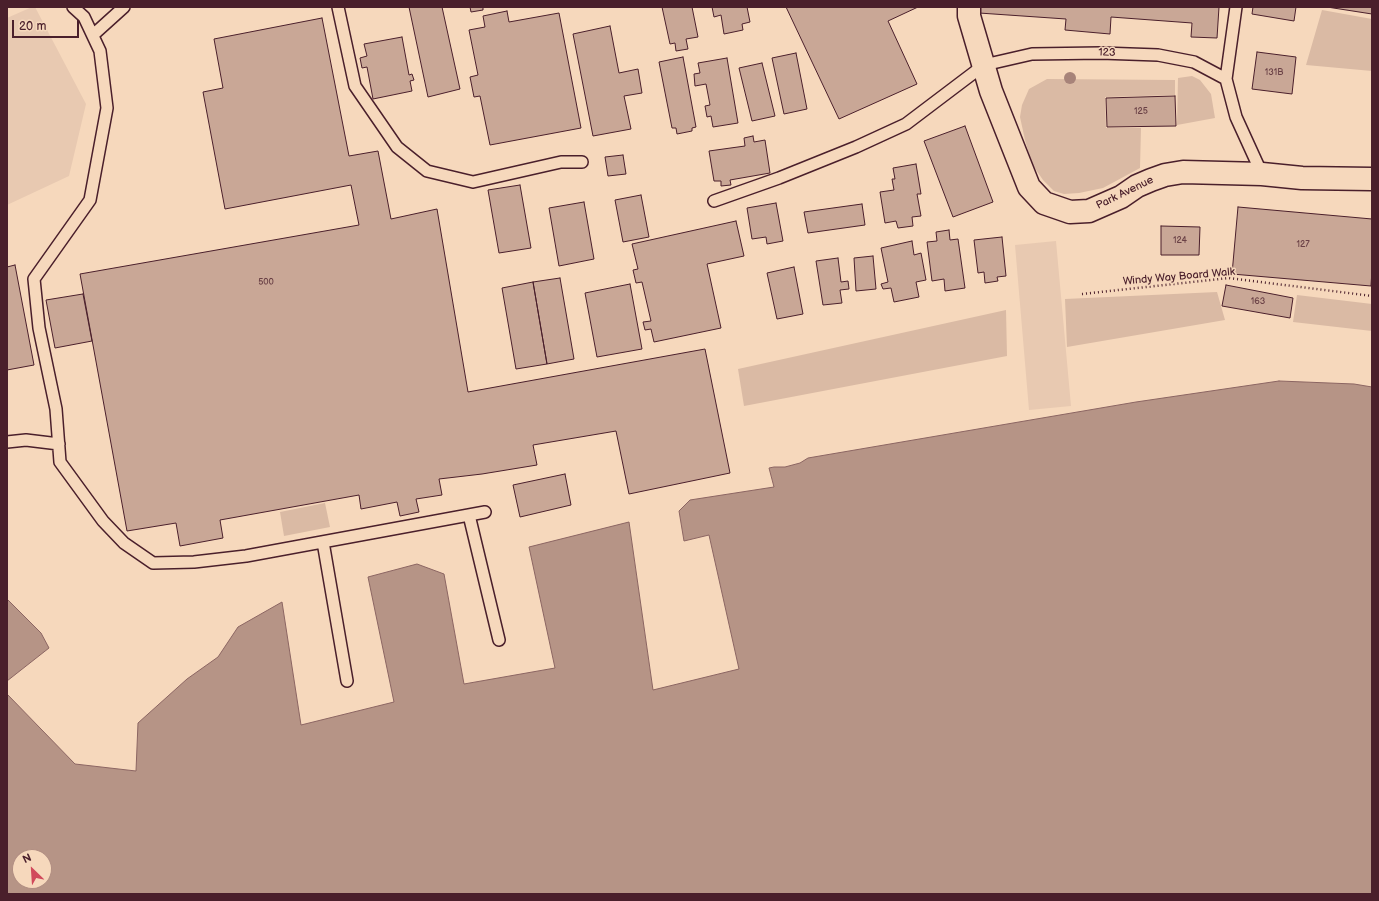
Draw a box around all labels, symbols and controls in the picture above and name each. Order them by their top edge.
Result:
scale bar [14,12,81,38]
text: 20 m [19,19,46,34]
street label: 123 [1098,46,1116,60]
house number: 131B [1265,68,1283,78]
house number: 125 [1134,107,1148,117]
street label: Park Avenue [1094,173,1156,213]
house number: 124 [1173,236,1187,246]
house number: 127 [1296,240,1310,250]
street label: Windy Way Board Walk [1122,266,1236,288]
house number: 500 [258,278,274,288]
house number: 163 [1251,297,1265,307]
north arrow [12,849,52,889]
text: N [21,851,34,866]

